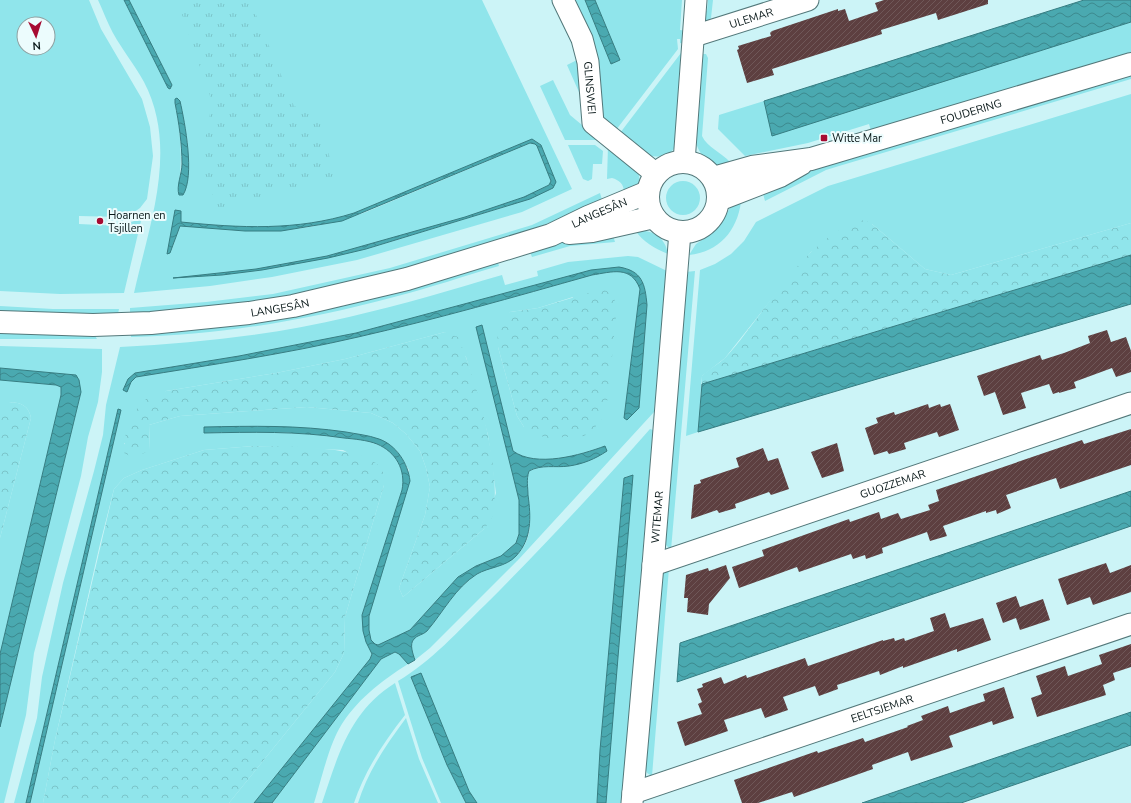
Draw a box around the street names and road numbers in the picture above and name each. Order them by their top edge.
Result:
street label: ULEMAR [727,4,776,32]
street label: GLINSWEI [580,61,600,115]
street label: FOUDERING [939,95,1003,128]
street label: LANGESÂN [569,194,629,231]
street label: LANGESÂN [250,295,311,320]
street label: GUOZZEMAR [858,465,928,502]
street label: WITEMAR [647,490,667,544]
street label: EELTSJEMAR [849,691,916,726]

